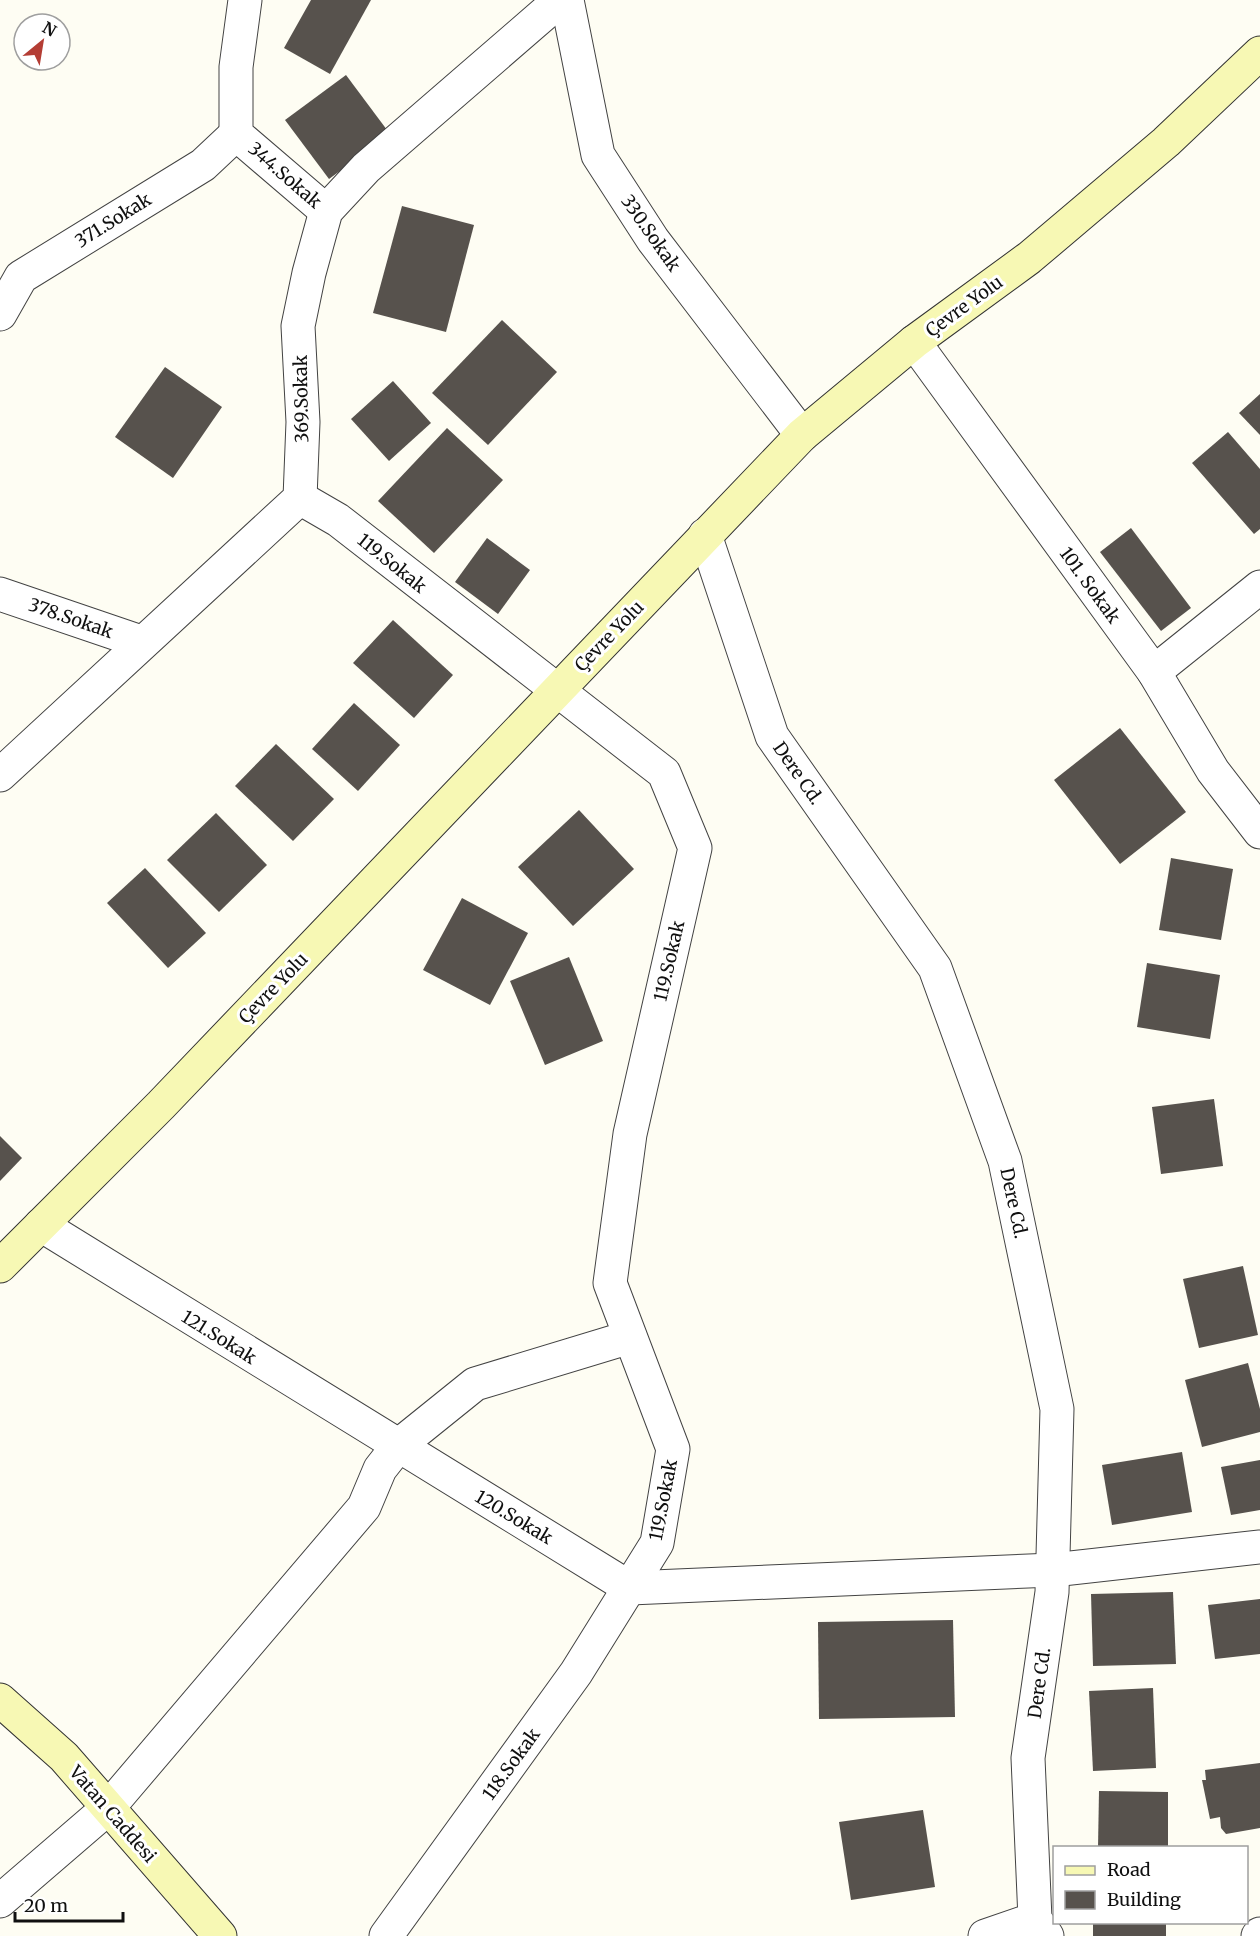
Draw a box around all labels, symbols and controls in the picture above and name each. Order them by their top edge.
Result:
north arrow [12,12,72,72]
text: N [39,17,60,41]
street label: 344.Sokak [244,137,327,213]
street label: 371.Sokak [71,187,156,252]
street label: 330.Sokak [616,190,686,276]
street label: Çevre Yolu [921,270,1007,342]
street label: 369.Sokak [289,354,313,443]
street label: 119.Sokak [353,528,432,598]
street label: 101. Sokak [1055,542,1126,628]
street label: 378.Sokak [26,593,117,643]
street label: Çevre Yolu [570,596,648,676]
street label: Dere Cd. [768,737,828,809]
street label: 119.Sokak [649,918,690,1004]
street label: Çevre Yolu [234,948,312,1028]
street label: Dere Cd. [995,1166,1033,1240]
street label: 121.Sokak [177,1305,261,1369]
street label: 119.Sokak [644,1457,682,1543]
street label: 120.Sokak [471,1485,558,1550]
street label: Dere Cd. [1023,1646,1055,1720]
street label: 118.Sokak [477,1723,545,1805]
street label: Vatan Caddesi [64,1760,162,1867]
legend [1053,1846,1248,1924]
text: Road [1107,1858,1151,1881]
scale bar [15,1885,123,1923]
text: Building [1107,1888,1181,1911]
text: 20 m [24,1894,68,1917]

